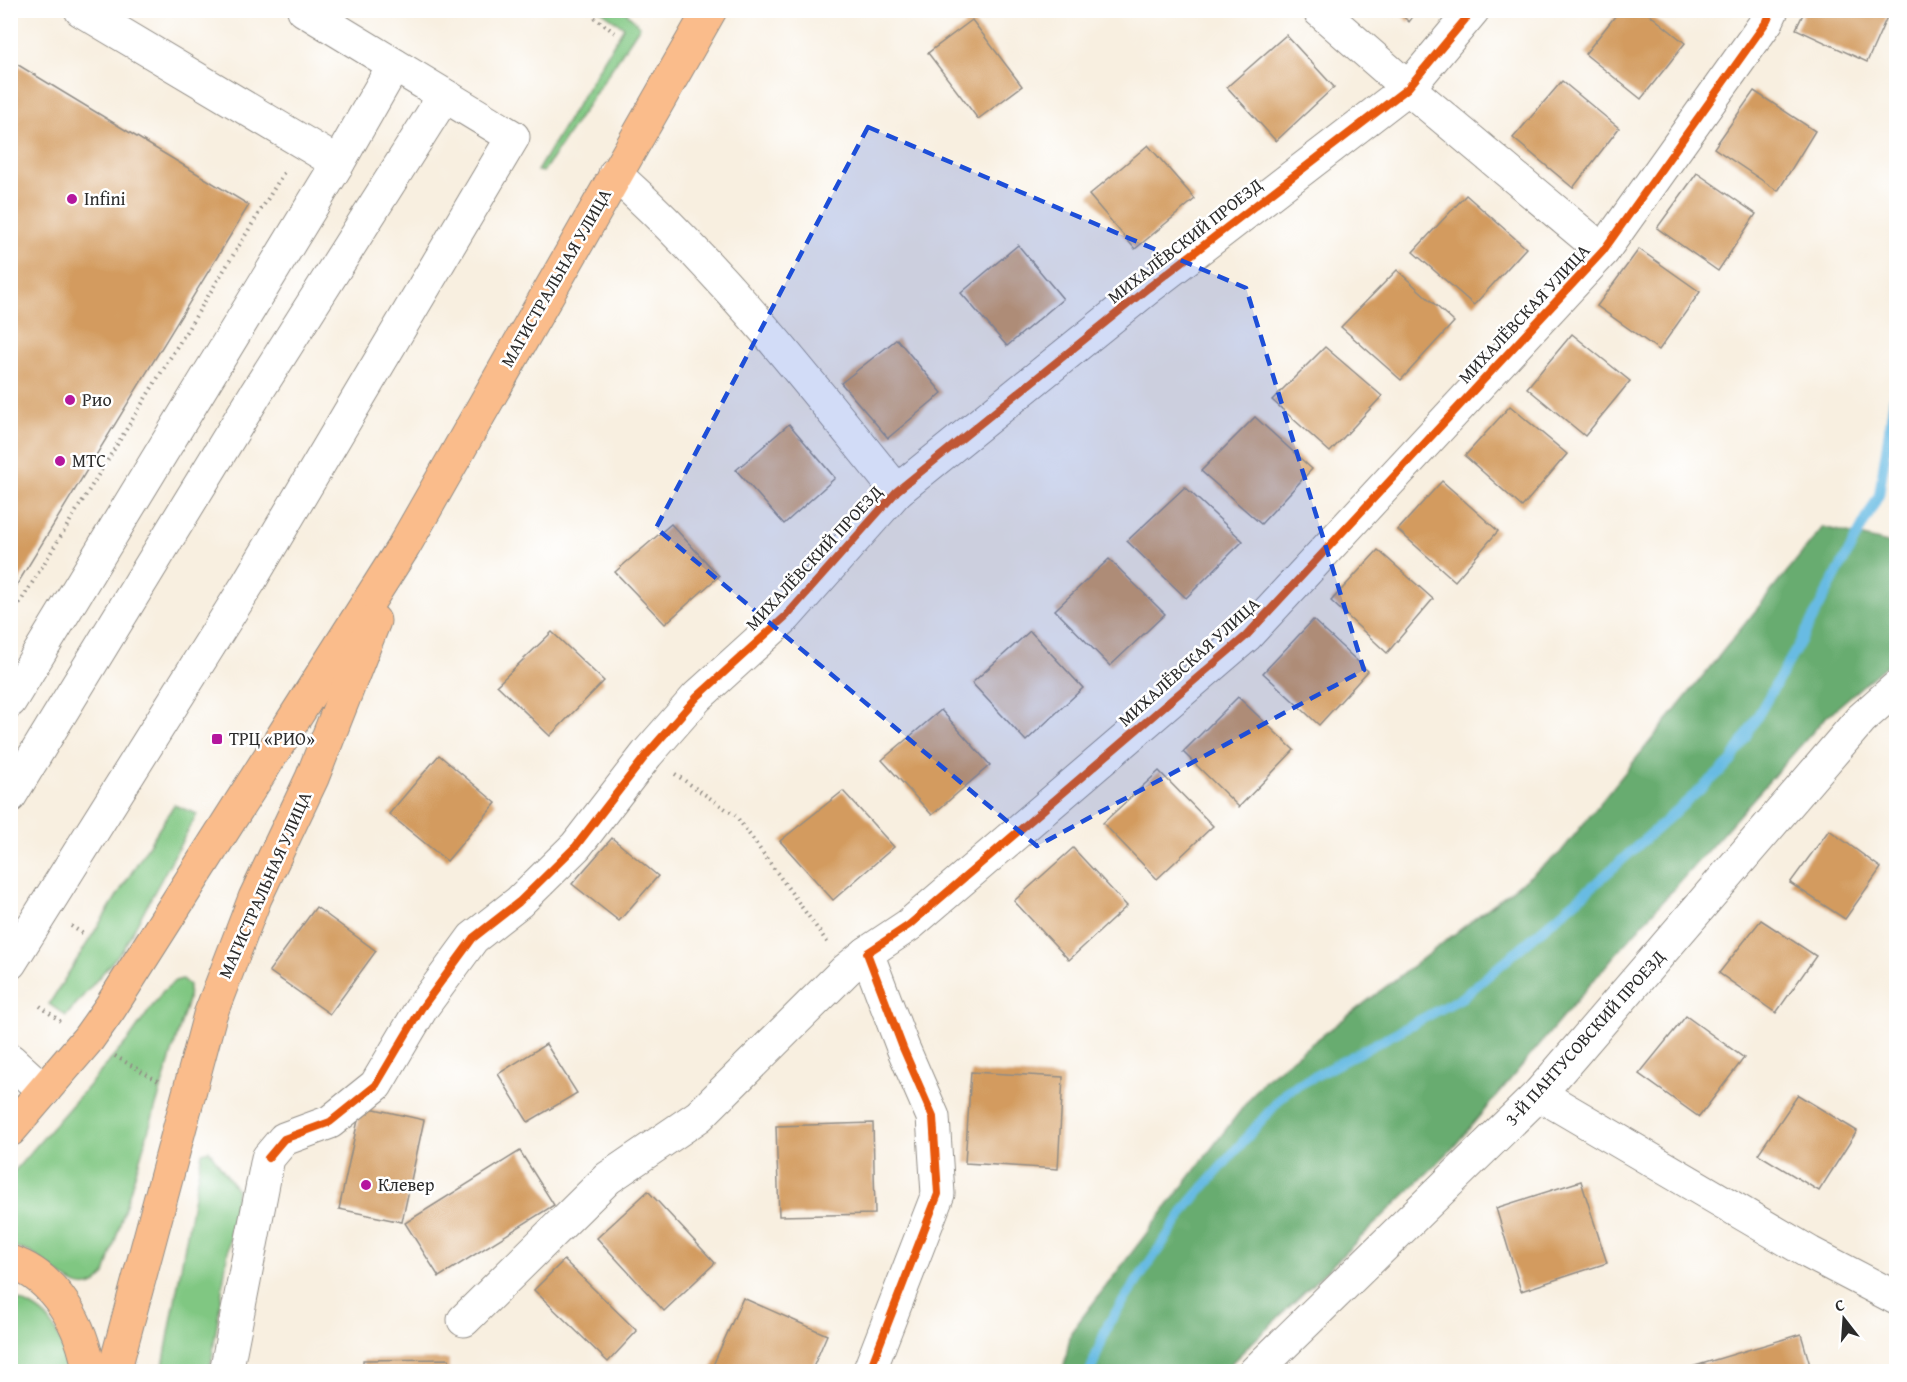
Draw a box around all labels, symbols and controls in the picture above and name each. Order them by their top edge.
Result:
street label: МИХАЛЁВСКИЙ ПРОЕЗД [1101,171,1268,310]
street label: МАГИСТРАЛЬНАЯ УЛИЦА [493,183,618,372]
place label: Infini [84,185,126,212]
marker: Infini [65,192,79,206]
street label: МИХАЛЁВСКАЯ УЛИЦА [1452,238,1596,390]
place label: Рио [82,386,112,413]
marker: Рио [63,393,77,407]
place label: МТС [72,447,106,474]
marker: МТС [53,454,67,468]
street label: МИХАЛЁВСКИЙ ПРОЕЗД [739,479,888,636]
street label: МИХАЛЁВСКАЯ УЛИЦА [1112,591,1266,733]
place label: ТРЦ «РИО» [229,725,315,752]
marker: ТРЦ «РИО» [210,732,224,746]
street label: МАГИСТРАЛЬНАЯ УЛИЦА [211,787,318,983]
street label: 3-Й ПАНТУСОВСКИЙ ПРОЕЗД [1498,944,1671,1132]
place label: Клевер [378,1171,435,1198]
marker: Клевер [359,1178,373,1192]
north arrow [1814,1289,1874,1349]
text: С [1832,1292,1847,1317]

